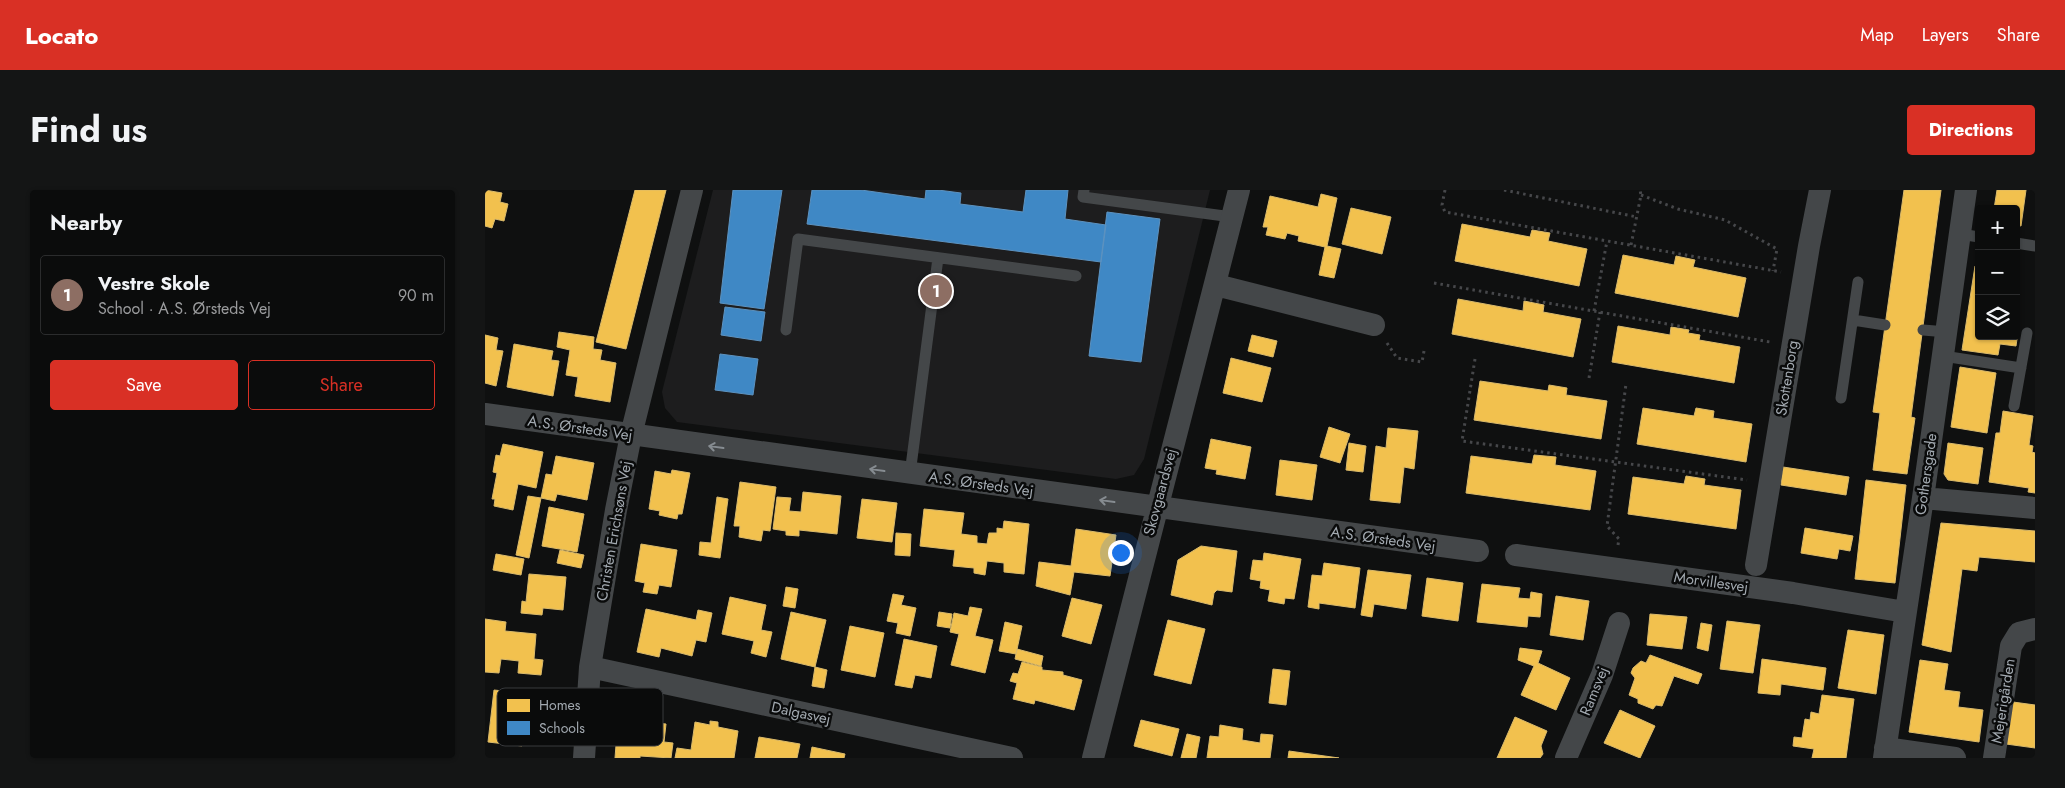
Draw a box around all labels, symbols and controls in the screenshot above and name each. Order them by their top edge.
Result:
text: Locato [25,18,98,53]
text: Map [1860,22,1894,48]
text: Layers [1922,22,1969,48]
text: Share [1997,22,2040,48]
text: Find us [30,105,147,155]
button: Directions [1907,105,2035,155]
map controls [1975,205,2020,340]
button: + [1975,205,2020,250]
text: Nearby [50,208,122,238]
button: − [1975,250,2020,295]
text: Vestre Skole [98,270,210,297]
pin: 1 [920,272,952,310]
text: 1 [63,284,71,307]
text: 90 m [398,284,434,307]
button: layers [1975,295,2020,340]
text: School · A.S. Ørsteds Vej [98,297,271,320]
street label: Skottenborg [1770,339,1804,417]
button: Save [50,360,238,410]
button: Share [248,360,435,410]
street label: A.S. Ørsteds Vej [526,410,634,446]
street label: Gothersgade [1909,431,1943,516]
one-way arrow [708,442,724,452]
street label: Skovgaardsvej [1138,446,1182,538]
street label: Christen Erichsøns Vej [591,459,637,603]
one-way arrow [869,464,885,474]
street label: A.S. Ørsteds Vej [927,466,1035,502]
one-way arrow [1100,496,1116,506]
street label: A.S. Ørsteds Vej [1329,521,1437,557]
your location [1108,540,1134,566]
street label: Morvillesvej [1672,566,1750,598]
street label: Mejerigården [1985,657,2021,745]
street label: Ramsvej [1574,663,1614,719]
legend [497,688,663,746]
text: Homes [539,695,581,715]
street label: Dalgasvej [769,696,833,730]
text: Schools [539,718,585,738]

